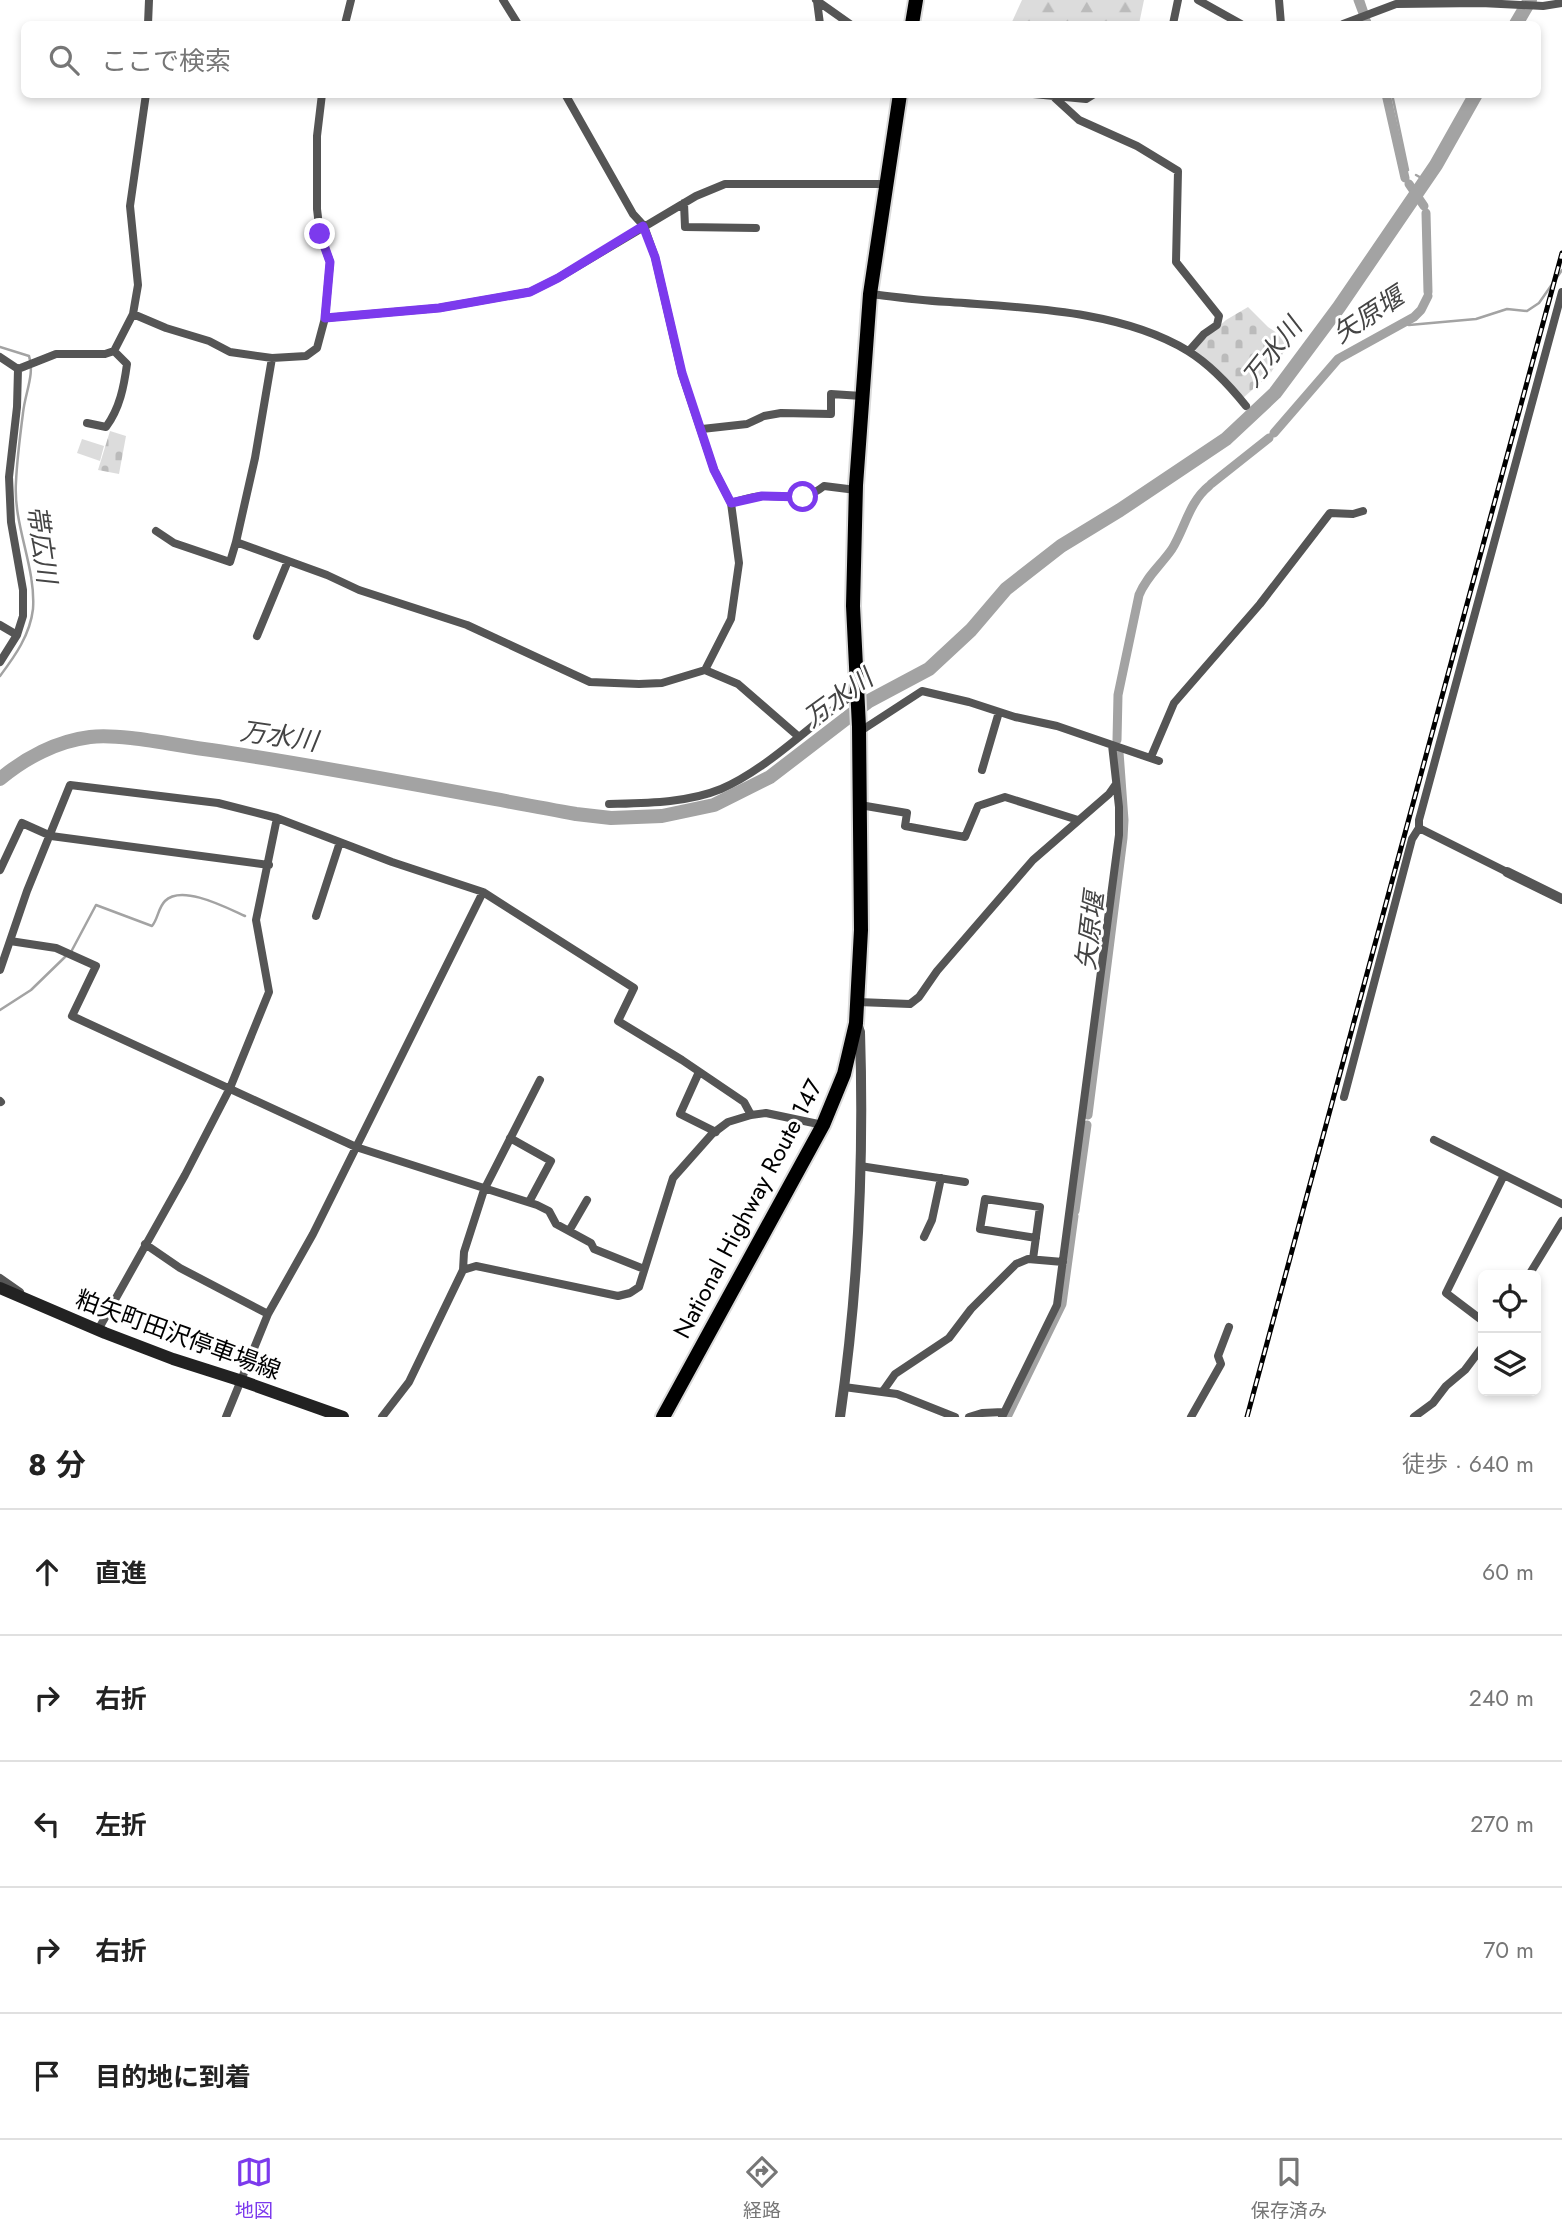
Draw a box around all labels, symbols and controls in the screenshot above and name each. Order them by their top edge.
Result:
search box [21,21,1541,98]
icon: search [45,41,83,79]
text: ここで検索 [101,42,231,80]
route end [304,218,335,249]
water label: 矢原堰 [1325,276,1414,352]
water label: 万水川 [1233,307,1313,394]
route start [787,481,818,512]
water label: 帯広川 [18,503,67,588]
water label: 万水川 [795,658,883,736]
water label: 万水川 [238,712,323,761]
water label: 矢原堰 [1066,886,1114,972]
street label: National Highway Route 147 [664,1073,831,1345]
map controls [1478,1270,1541,1396]
button: locate [1478,1270,1541,1333]
street label: 粕矢町田沢停車場線 [71,1281,286,1388]
button: layers [1478,1333,1541,1396]
text: 8 分 [28,1443,86,1486]
text: 徒歩 · 640 m [1402,1447,1534,1481]
icon: ahead [28,1553,66,1591]
text: 直進 [95,1554,147,1592]
text: 60 m [1482,1555,1534,1589]
icon: right [28,1679,66,1717]
text: 右折 [95,1680,147,1718]
text: 240 m [1469,1681,1534,1715]
icon: left [28,1805,66,1843]
text: 左折 [95,1806,147,1844]
text: 270 m [1470,1807,1534,1841]
icon: right [28,1931,66,1969]
text: 右折 [95,1932,147,1970]
text: 70 m [1483,1933,1534,1967]
icon: arrive [28,2057,66,2095]
text: 目的地に到着 [95,2058,251,2096]
tab: 地図 [235,2153,273,2224]
tab: 経路 [743,2153,781,2224]
tab: 保存済み [1251,2153,1327,2224]

